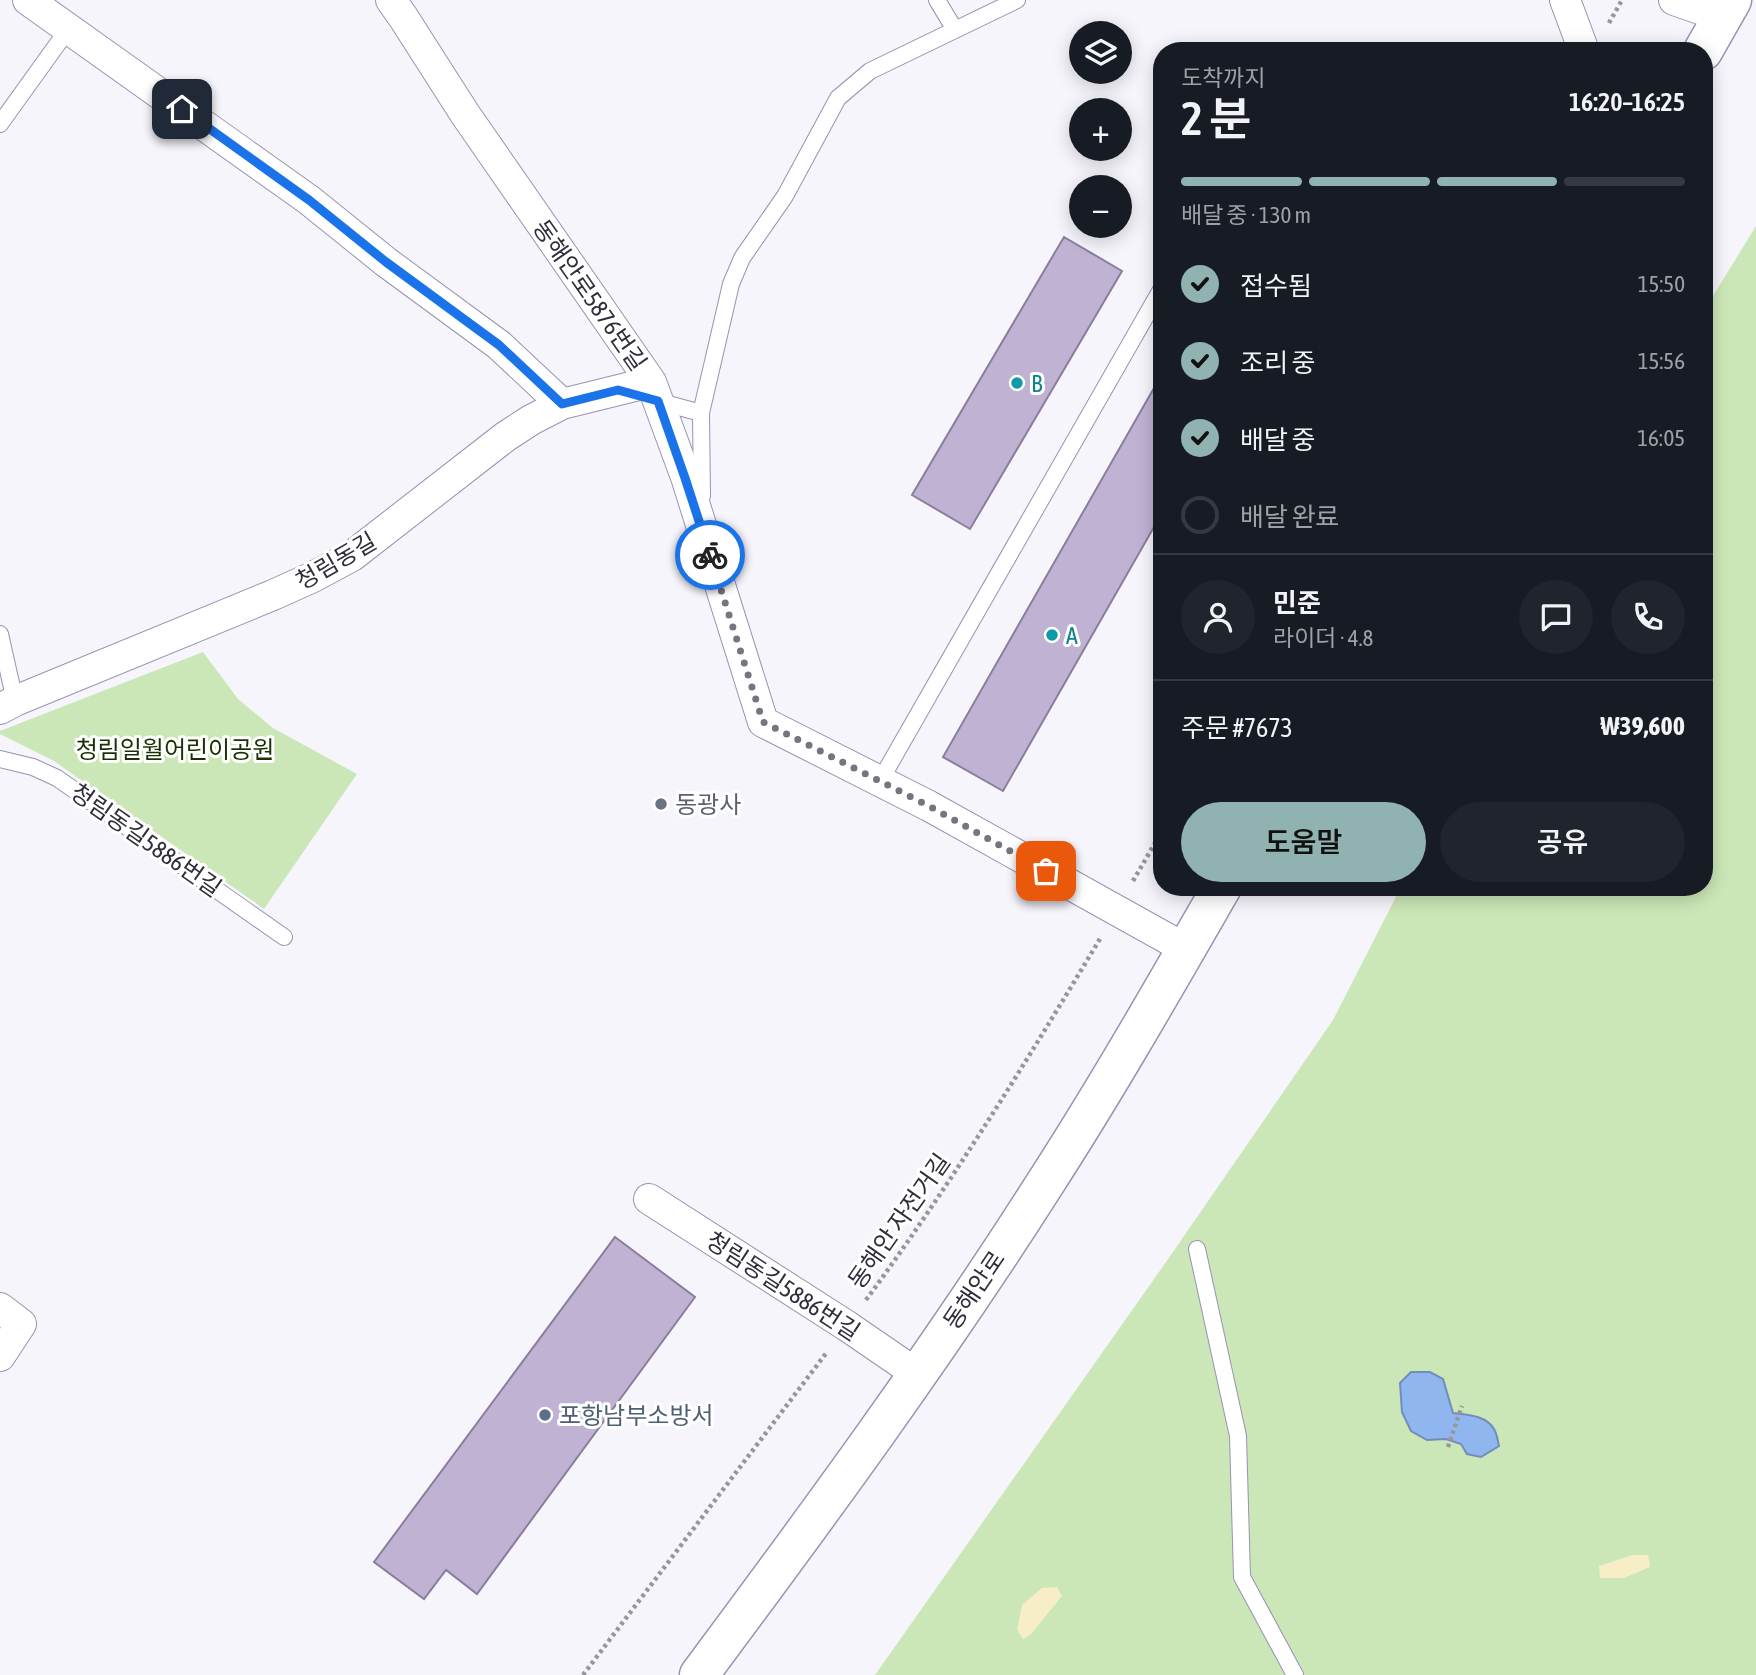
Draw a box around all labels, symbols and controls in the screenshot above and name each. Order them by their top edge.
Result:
map controls [1069,21,1132,238]
button: layers [1069,21,1132,84]
text: 도착까지 [1181,65,1266,91]
pin [152,79,212,139]
text: 16:20–16:25 [1569,87,1685,117]
icon: home [163,90,201,128]
text: 2 분 [1181,92,1251,145]
button: + [1069,98,1132,161]
button: − [1069,175,1132,238]
text: 배달 중 · 130 m [1181,202,1311,228]
street label: 동해안로5876번길 [528,215,652,375]
icon: check [1181,265,1219,303]
text: 접수됨 [1240,271,1312,301]
text: 15:50 [1638,271,1685,297]
icon: check [1181,342,1219,380]
text: 조리 중 [1240,348,1315,378]
text: 15:56 [1638,348,1685,374]
place label: B [1031,370,1043,397]
marker: B [1009,375,1025,391]
icon: check [1181,419,1219,457]
text: 배달 중 [1240,425,1315,455]
text: 16:05 [1637,425,1685,451]
text: 배달 완료 [1240,502,1339,532]
courier [675,520,745,590]
street label: 청림동길 [291,527,381,595]
icon: bike [691,536,729,574]
button: person [1181,580,1255,654]
button: chat [1519,580,1593,654]
button: phone [1611,580,1685,654]
text: 민준 [1273,588,1321,618]
place label: A [1066,622,1078,649]
text: 라이더 · 4.8 [1273,625,1373,651]
marker: A [1044,627,1060,643]
text: ₩39,600 [1600,711,1685,741]
text: 주문 #7673 [1181,713,1293,743]
park label: 청림일월어린이공원 [76,736,274,763]
street label: 청림동길5886번길 [66,778,226,902]
place label: 동광사 [675,791,741,818]
marker: 동광사 [653,796,669,812]
button: 도움말 [1181,802,1426,882]
button: 공유 [1440,802,1685,882]
pin [1016,841,1076,901]
icon: bag [1027,852,1065,890]
street label: 동해안 자전거길 [843,1149,955,1293]
street label: 청림동길5886번길 [701,1226,865,1346]
street label: 동해안로 [938,1246,1010,1334]
place label: 포항남부소방서 [559,1402,714,1429]
marker: 포항남부소방서 [537,1407,553,1423]

